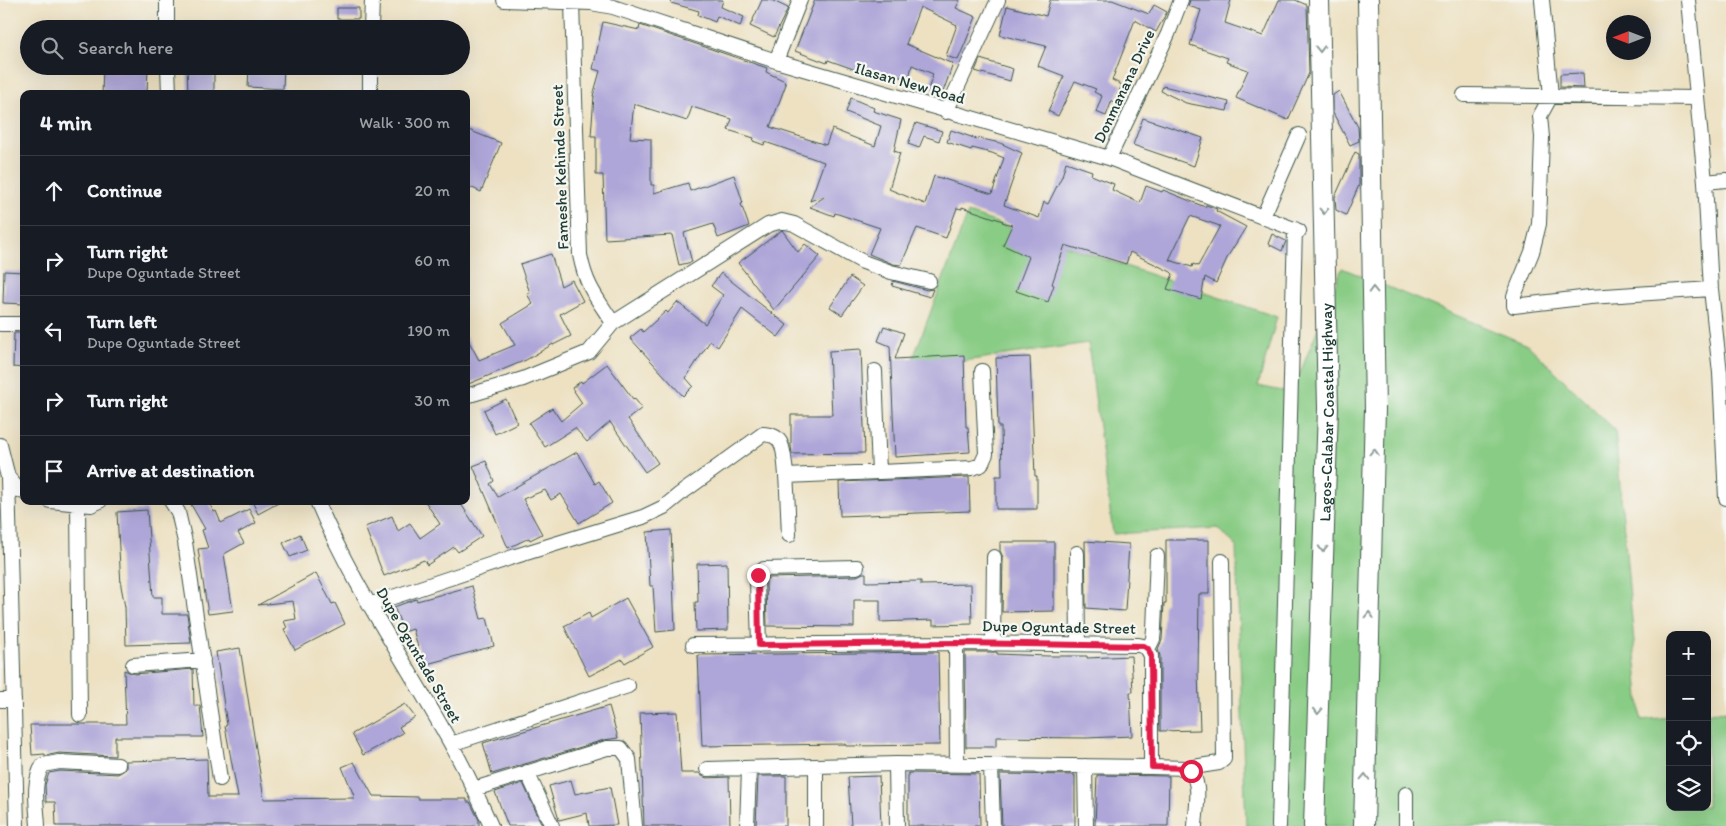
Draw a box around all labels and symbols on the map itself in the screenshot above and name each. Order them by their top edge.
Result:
north arrow [1606,15,1651,60]
street label: Donmanana Drive [1089,26,1159,146]
one-way arrow [1315,45,1325,53]
street label: Ilasan New Road [853,58,968,108]
street label: Fameshe Kehinde Street [548,84,572,250]
one-way arrow [1319,208,1329,215]
one-way arrow [1368,286,1378,294]
street label: Lagos-Calabar Coastal Highway [1315,302,1338,522]
one-way arrow [1369,448,1379,456]
one-way arrow [1318,545,1329,553]
route end [747,564,770,587]
street label: Dupe Oguntade Street [372,584,466,726]
one-way arrow [1364,611,1375,619]
street label: Dupe Oguntade Street [982,616,1136,638]
one-way arrow [1313,708,1323,715]
route start [1180,760,1203,783]
one-way arrow [1360,773,1370,781]

